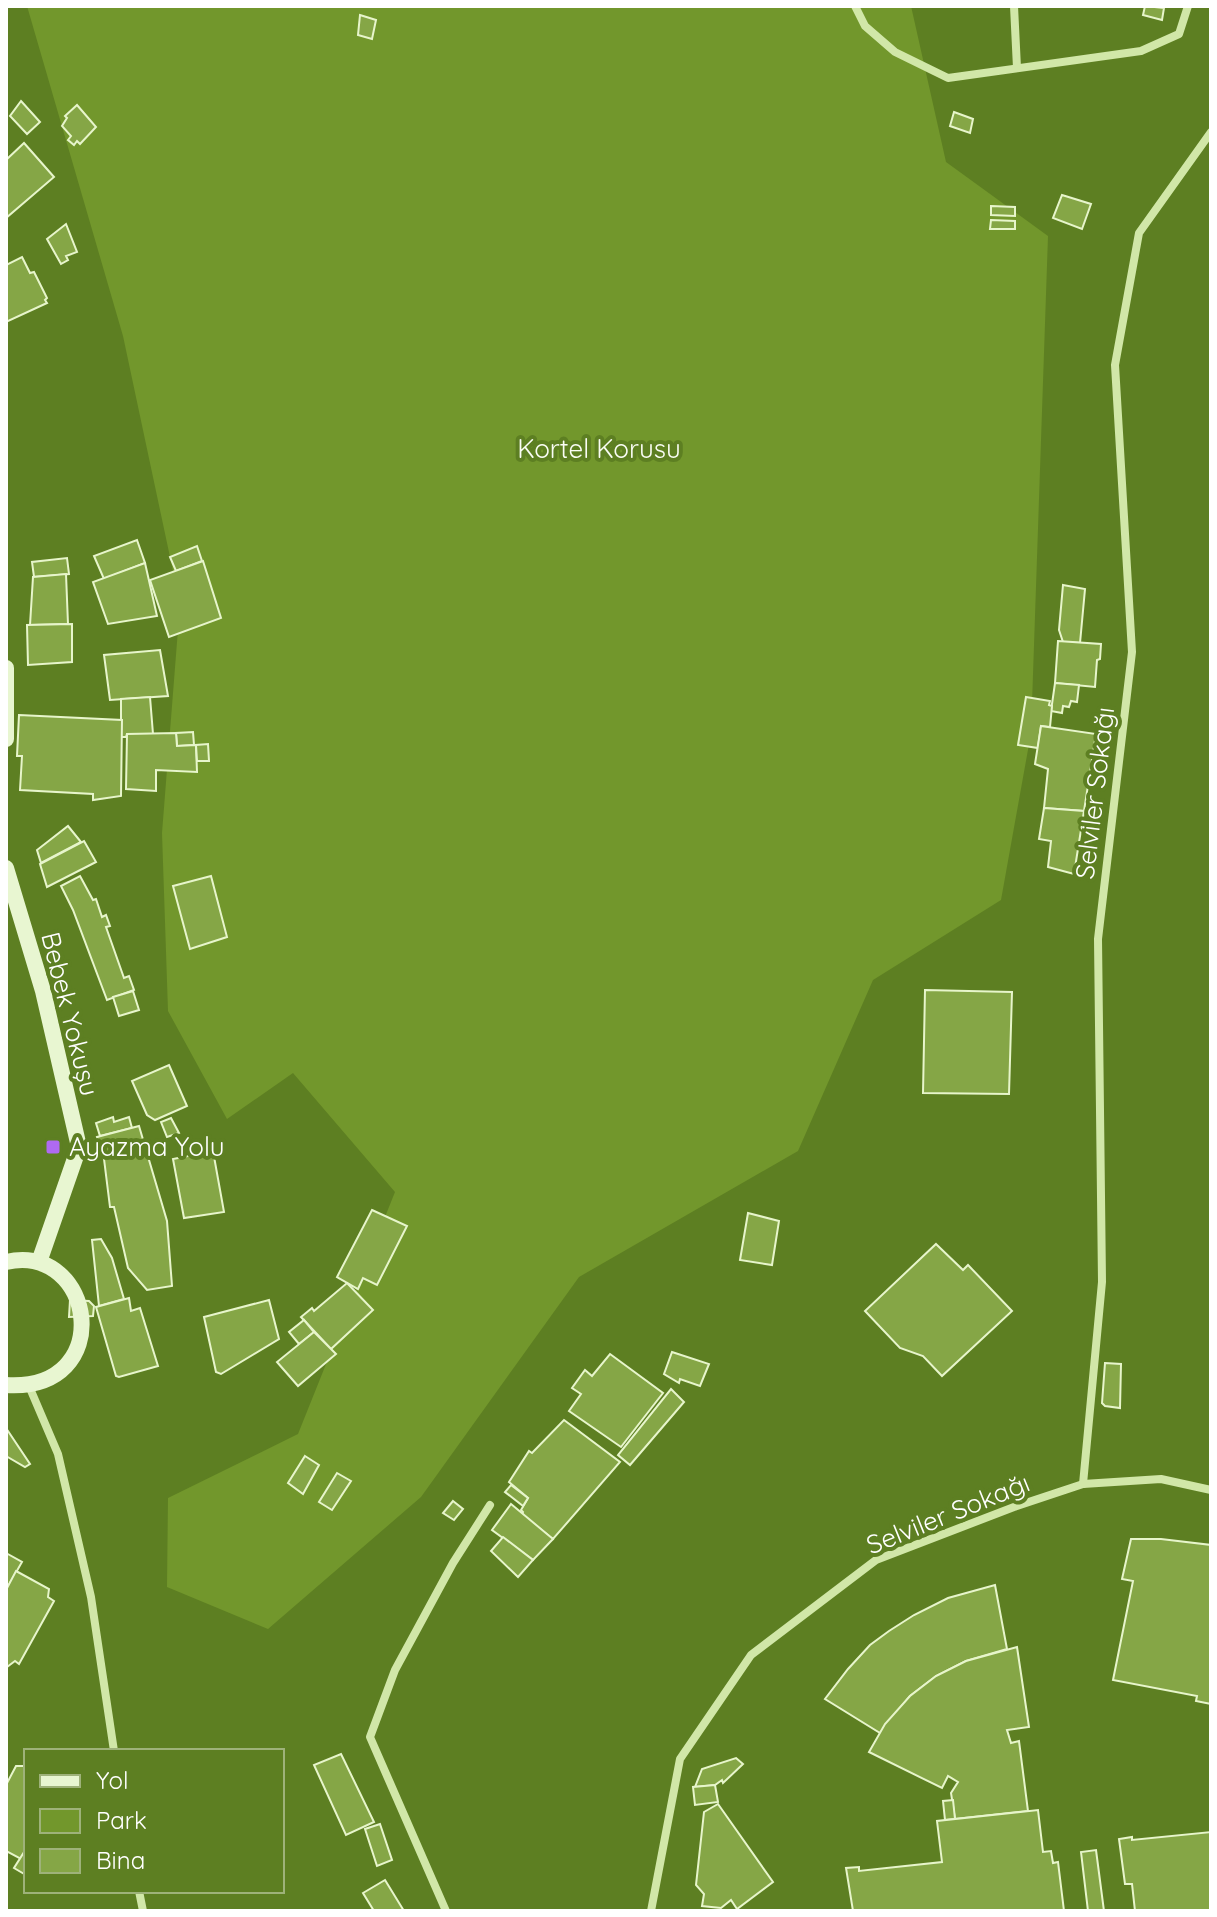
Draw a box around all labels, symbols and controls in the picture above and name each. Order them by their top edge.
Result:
park label: Kortel Korusu [517,432,681,465]
street label: Selviler Sokağı [1068,705,1121,881]
street label: Bebek Yokuşu [34,928,107,1099]
place label: Ayazma Yolu [69,1130,225,1163]
marker: Ayazma Yolu [44,1138,62,1156]
street label: Selviler Sokağı [861,1466,1034,1561]
legend [24,1749,284,1893]
text: Yol [96,1765,128,1795]
text: Park [96,1805,147,1835]
text: Bina [96,1845,145,1875]

